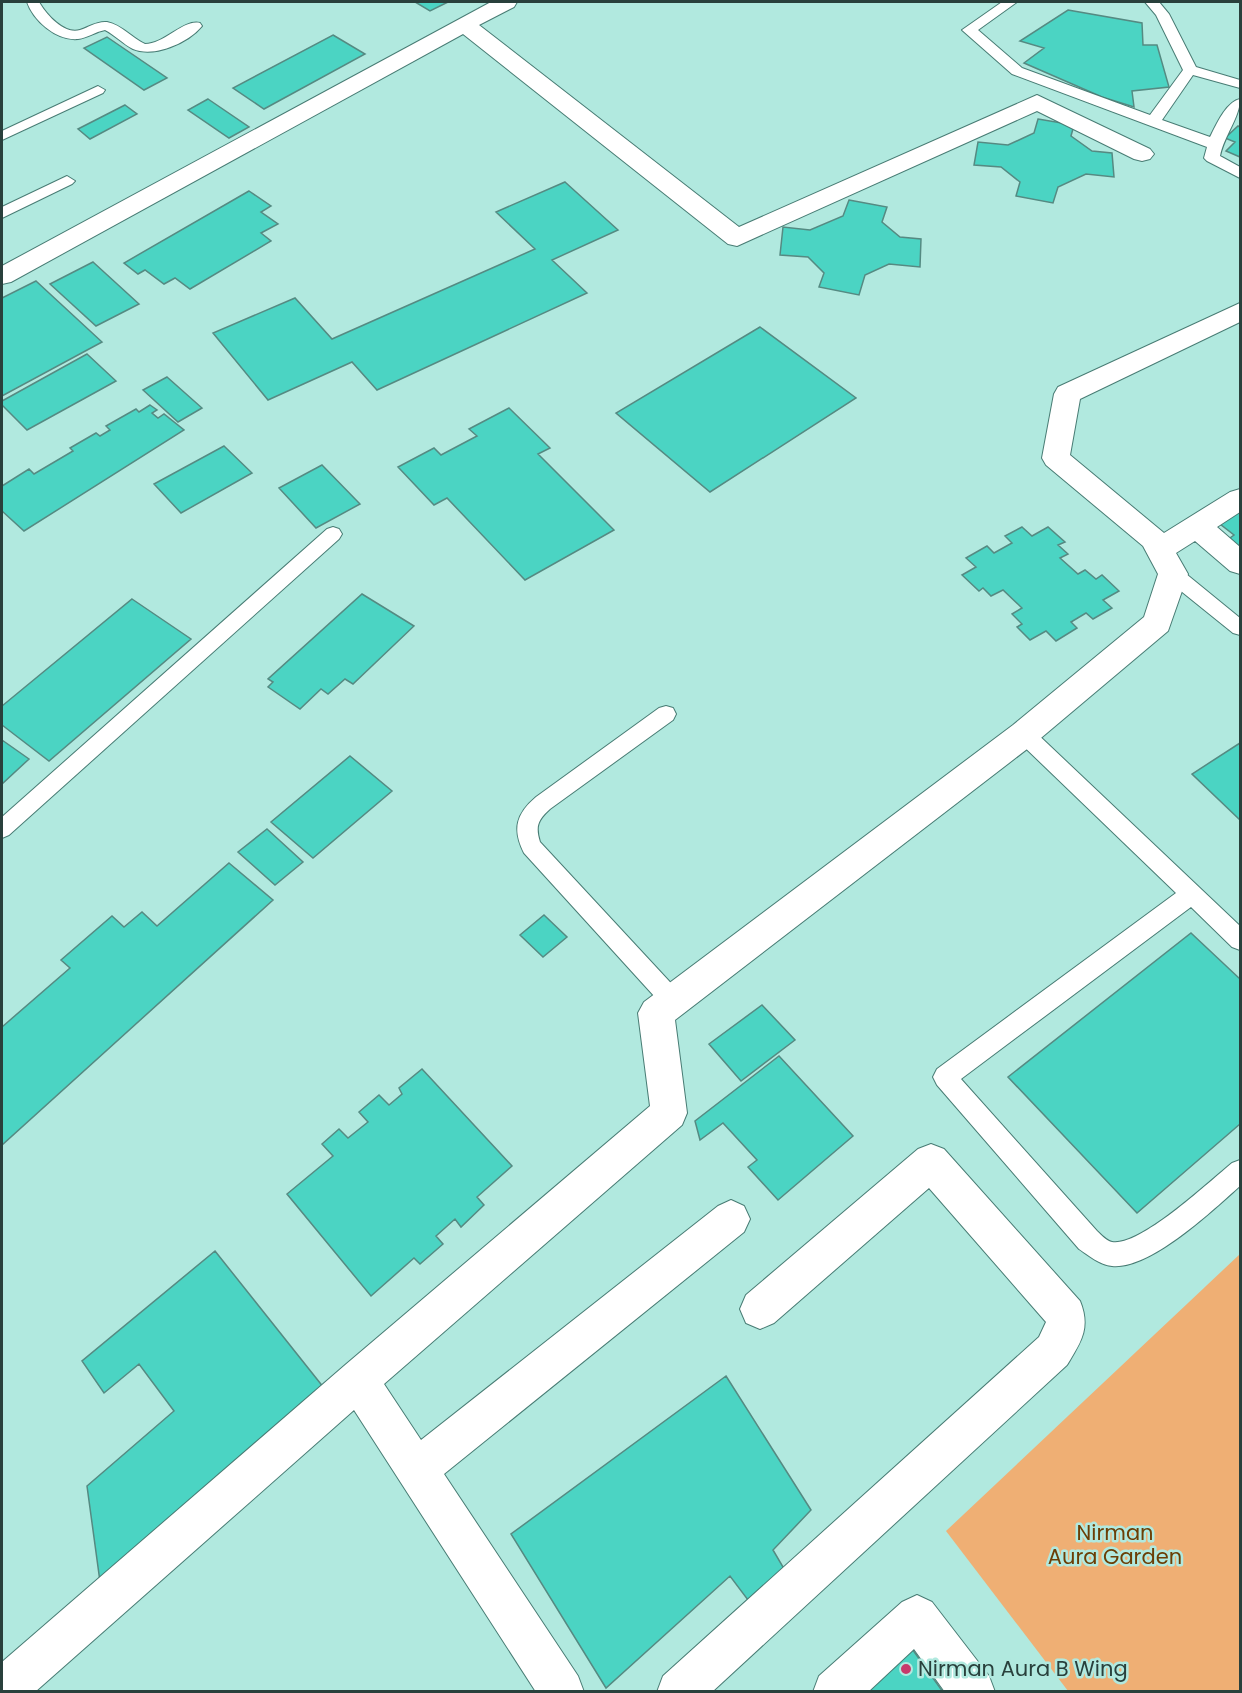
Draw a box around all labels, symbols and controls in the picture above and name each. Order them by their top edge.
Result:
park label: Nirman Aura Garden [1048,1518,1182,1571]
place label: Nirman Aura B Wing [918,1654,1128,1683]
marker: Nirman Aura B Wing [899,1662,913,1676]

